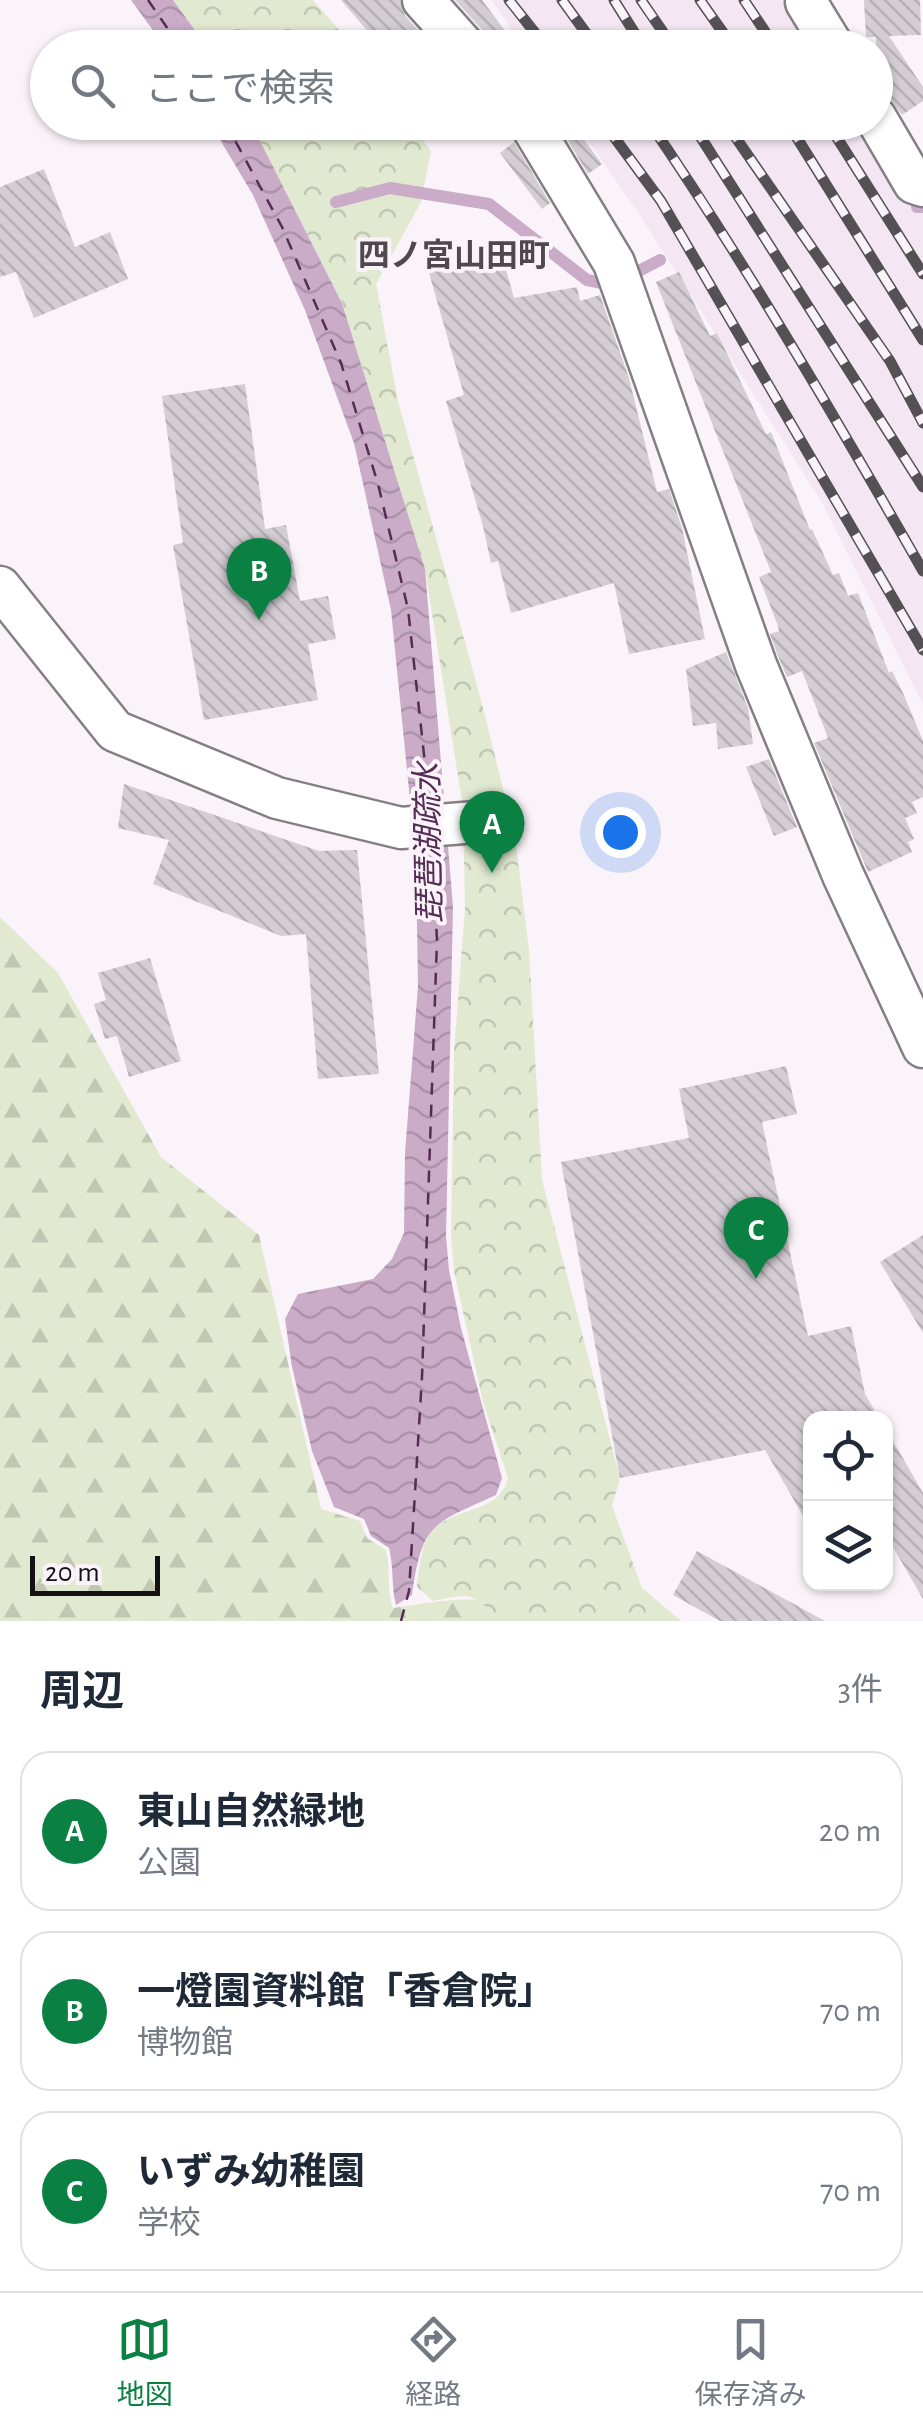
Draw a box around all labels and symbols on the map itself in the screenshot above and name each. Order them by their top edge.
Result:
district label: 四ノ宮山田町 [358,238,550,272]
pin: B [226,538,292,620]
water label: 琵琶湖疏水 [411,760,446,923]
pin: A [460,790,524,873]
your location [595,807,646,858]
pin: C [724,1196,788,1279]
scale bar [30,1551,160,1596]

